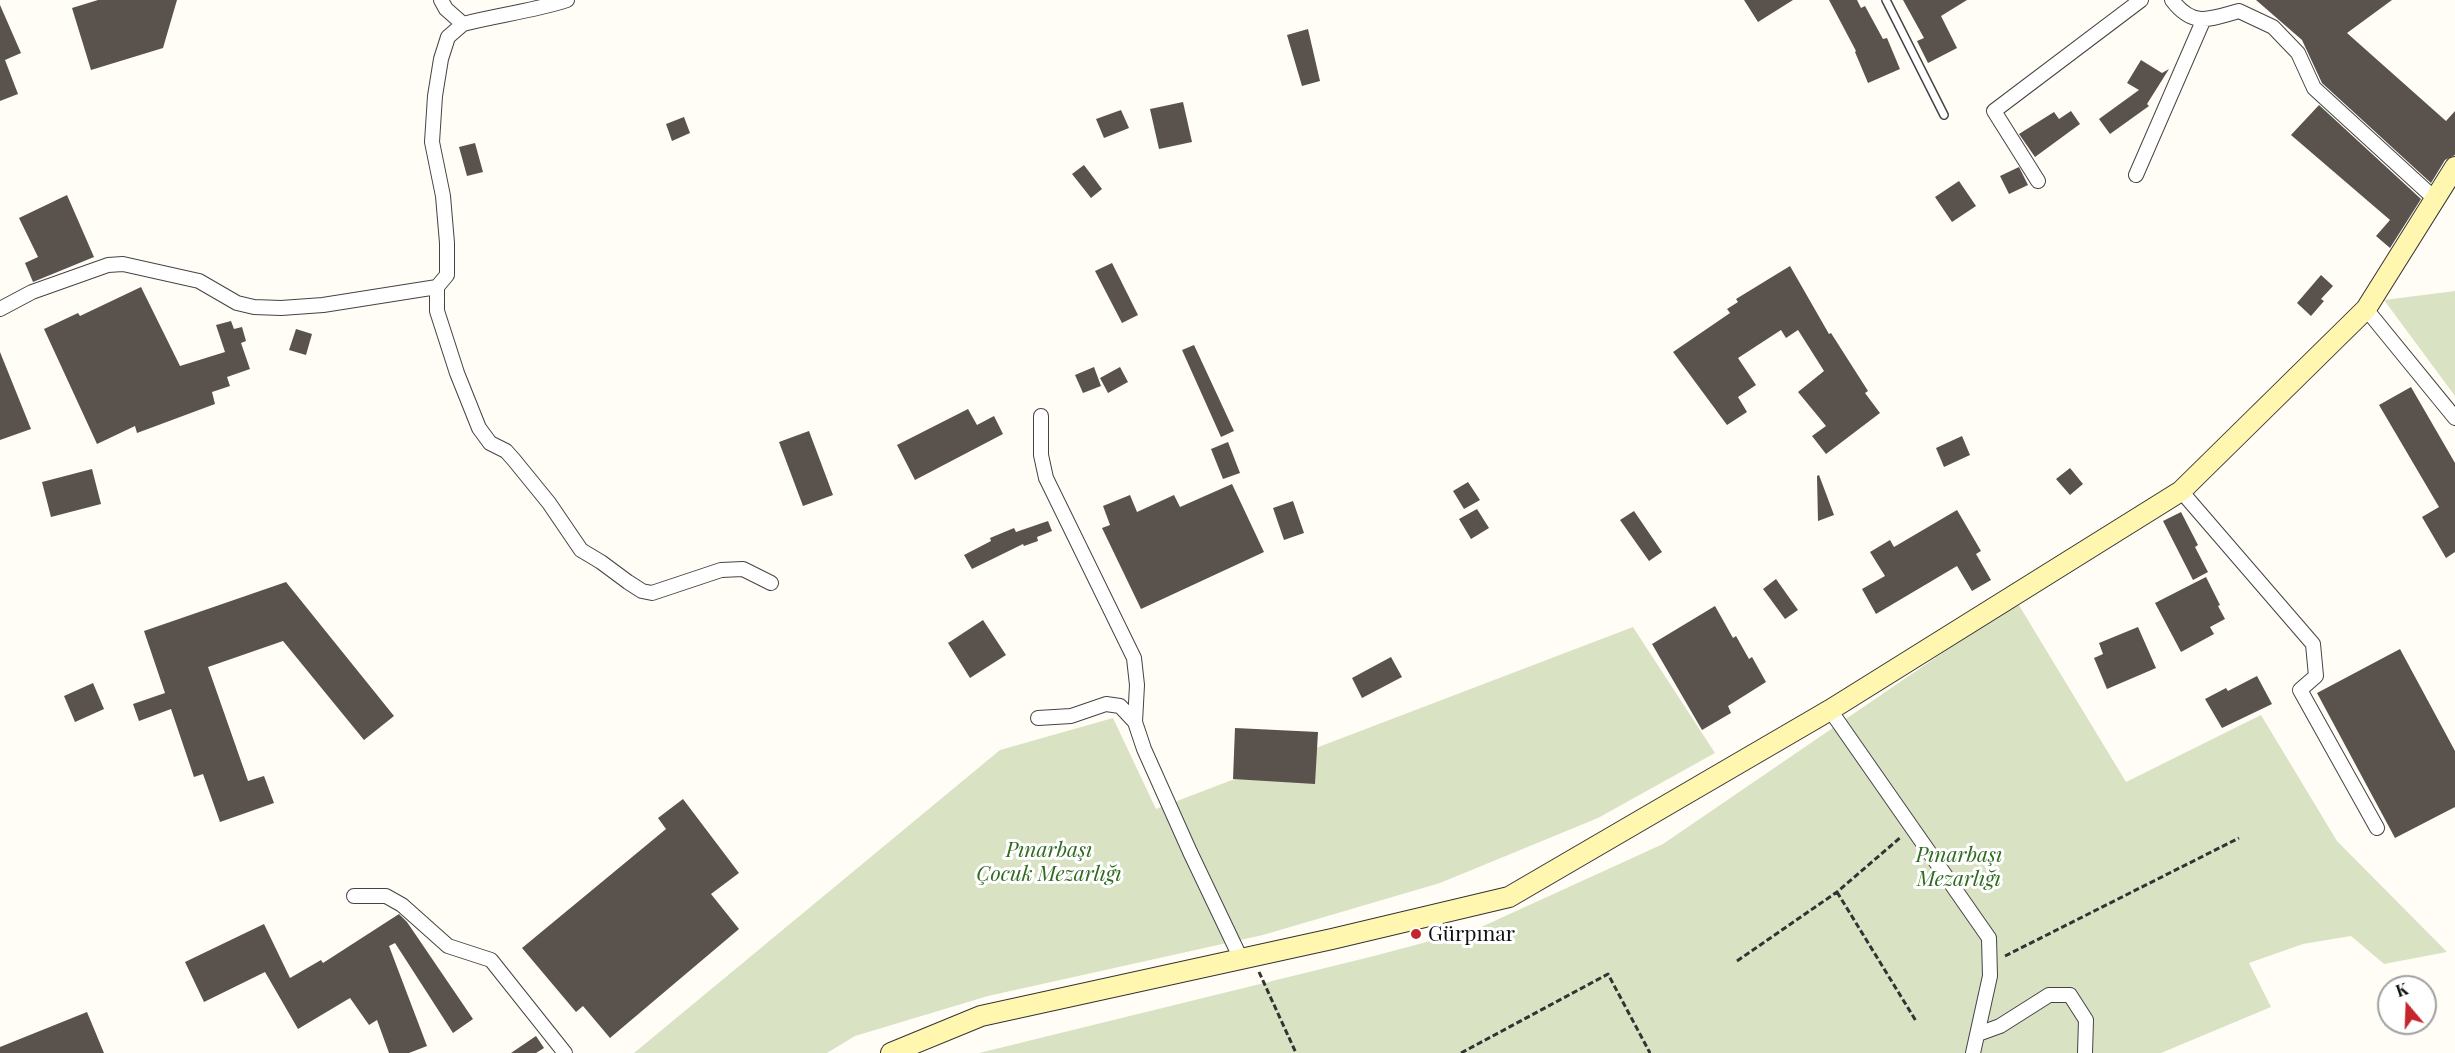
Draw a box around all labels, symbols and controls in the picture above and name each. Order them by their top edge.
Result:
park label: Pınarbaşı Çocuk Mezarlığı [976,837,1122,887]
park label: Pınarbaşı Mezarlığı [1916,842,2002,892]
place label: Gürpınar [1428,921,1515,947]
marker: Gürpınar [1409,927,1423,941]
north arrow [2377,975,2437,1035]
text: K [2393,978,2410,1001]

